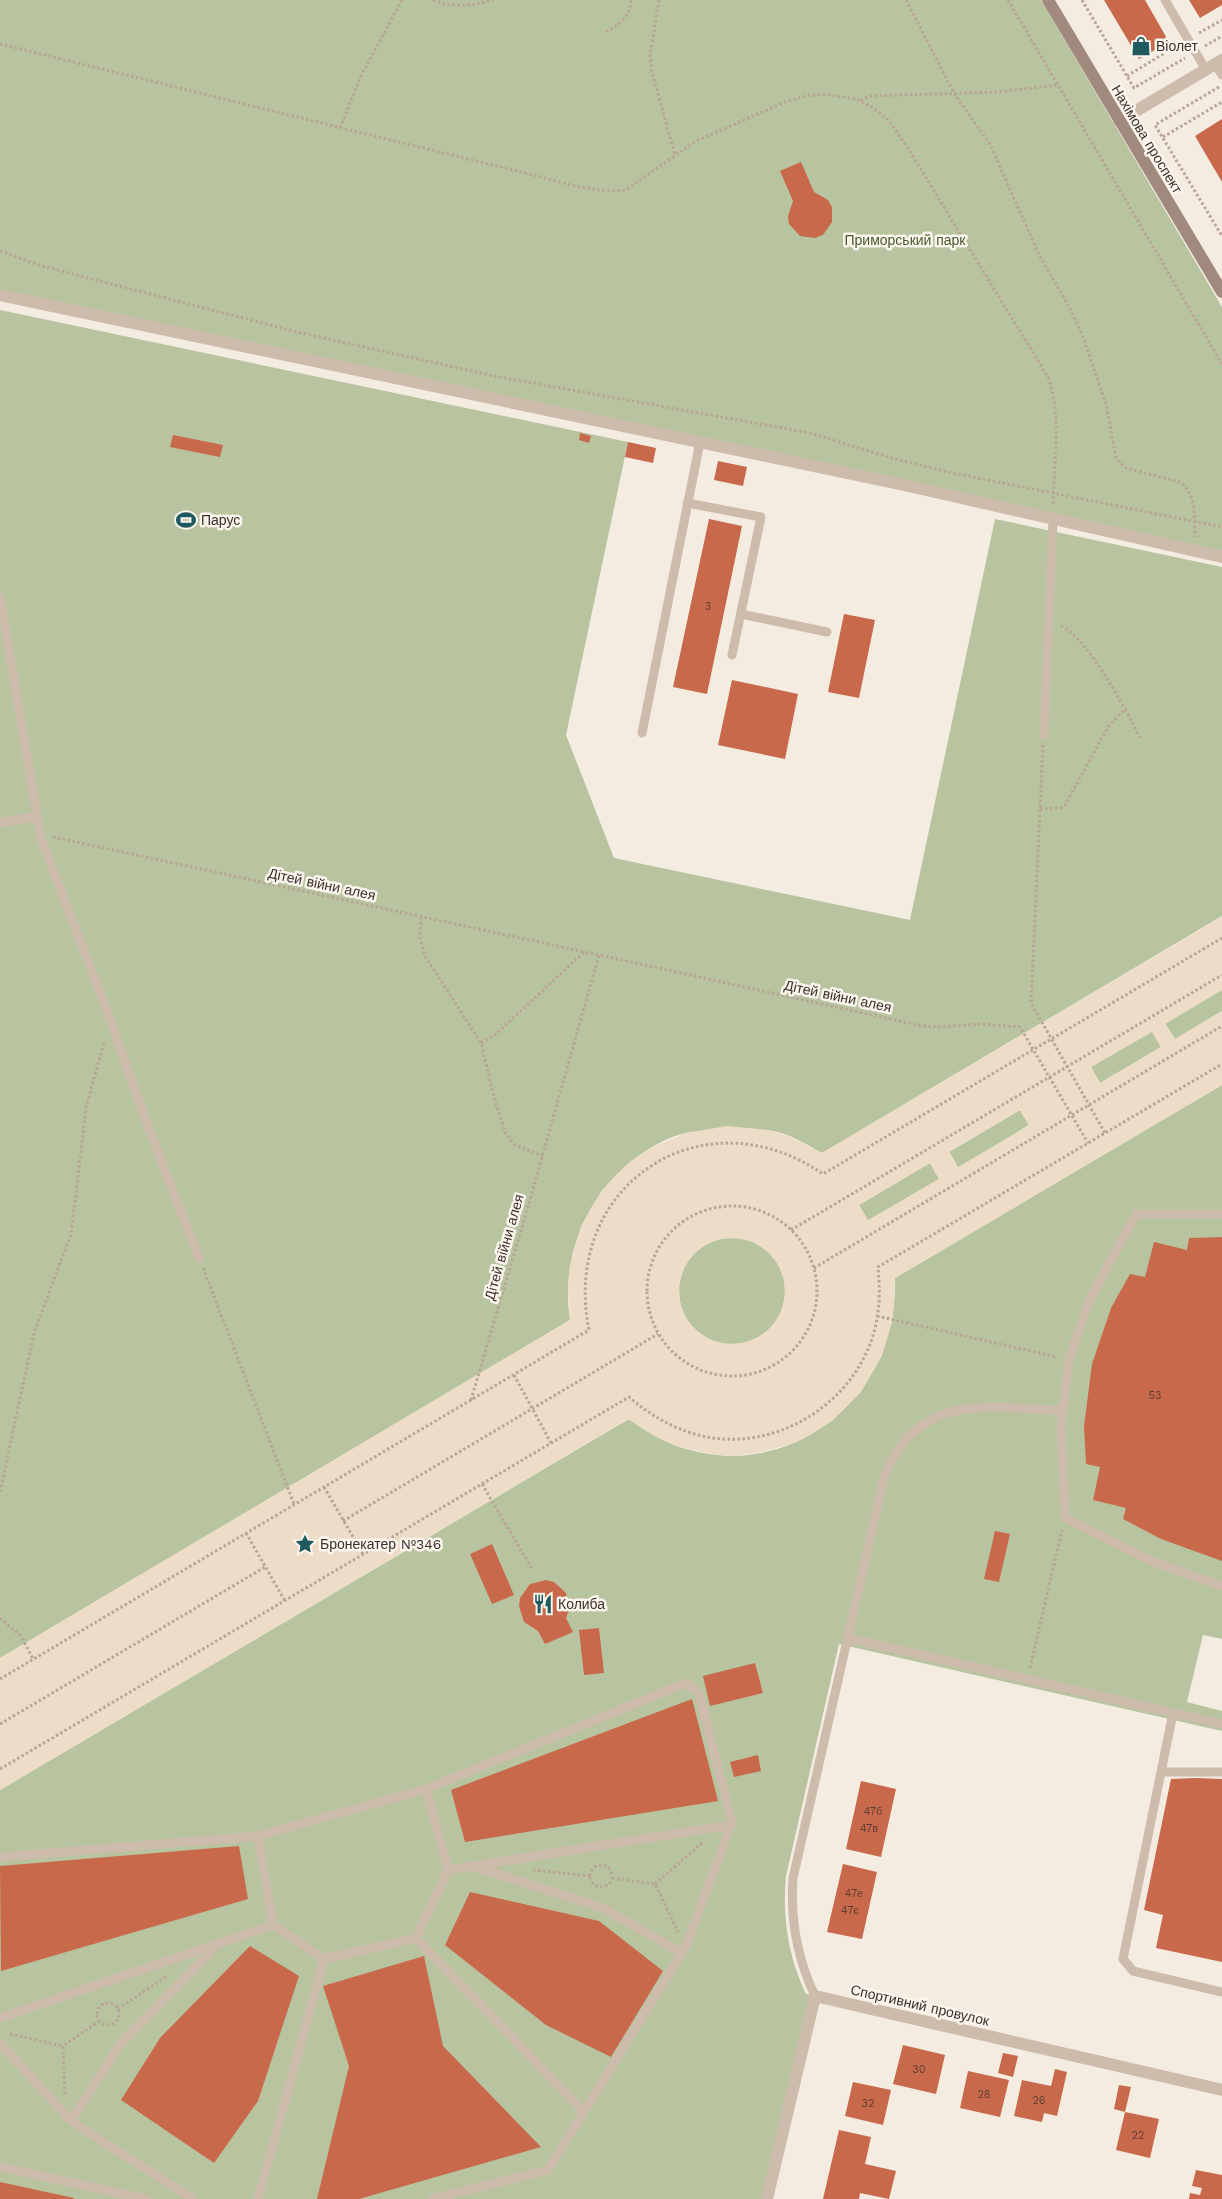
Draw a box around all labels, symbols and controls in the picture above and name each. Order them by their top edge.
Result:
shop icon: Віолет [1130,35,1152,57]
place label: Віолет [1156,38,1198,54]
street label: Нахімова проспект [1108,82,1186,197]
park label: Приморський парк [845,232,966,248]
sports icon: Парус [175,509,197,531]
place label: Парус [201,512,240,528]
house number: 3 [705,600,711,613]
street label: Дітей війни алея [267,865,377,903]
street label: Дітей війни алея [783,977,893,1015]
street label: Дітей війни алея [481,1192,527,1302]
house number: 53 [1149,1389,1161,1402]
place icon: Бронекатер №346 [294,1533,316,1555]
place label: Бронекатер №346 [320,1536,441,1552]
restaurant icon: Колиба [532,1593,554,1615]
place label: Колиба [558,1596,605,1612]
house number: 47б [864,1805,882,1818]
house number: 47в [860,1822,878,1835]
house number: 47е [845,1887,863,1900]
house number: 47є [841,1904,859,1917]
street label: Спортивний провулок [849,1981,992,2029]
house number: 30 [912,2063,926,2076]
house number: 28 [977,2088,991,2101]
house number: 26 [1032,2094,1046,2107]
house number: 32 [862,2097,874,2110]
house number: 22 [1132,2129,1144,2142]

